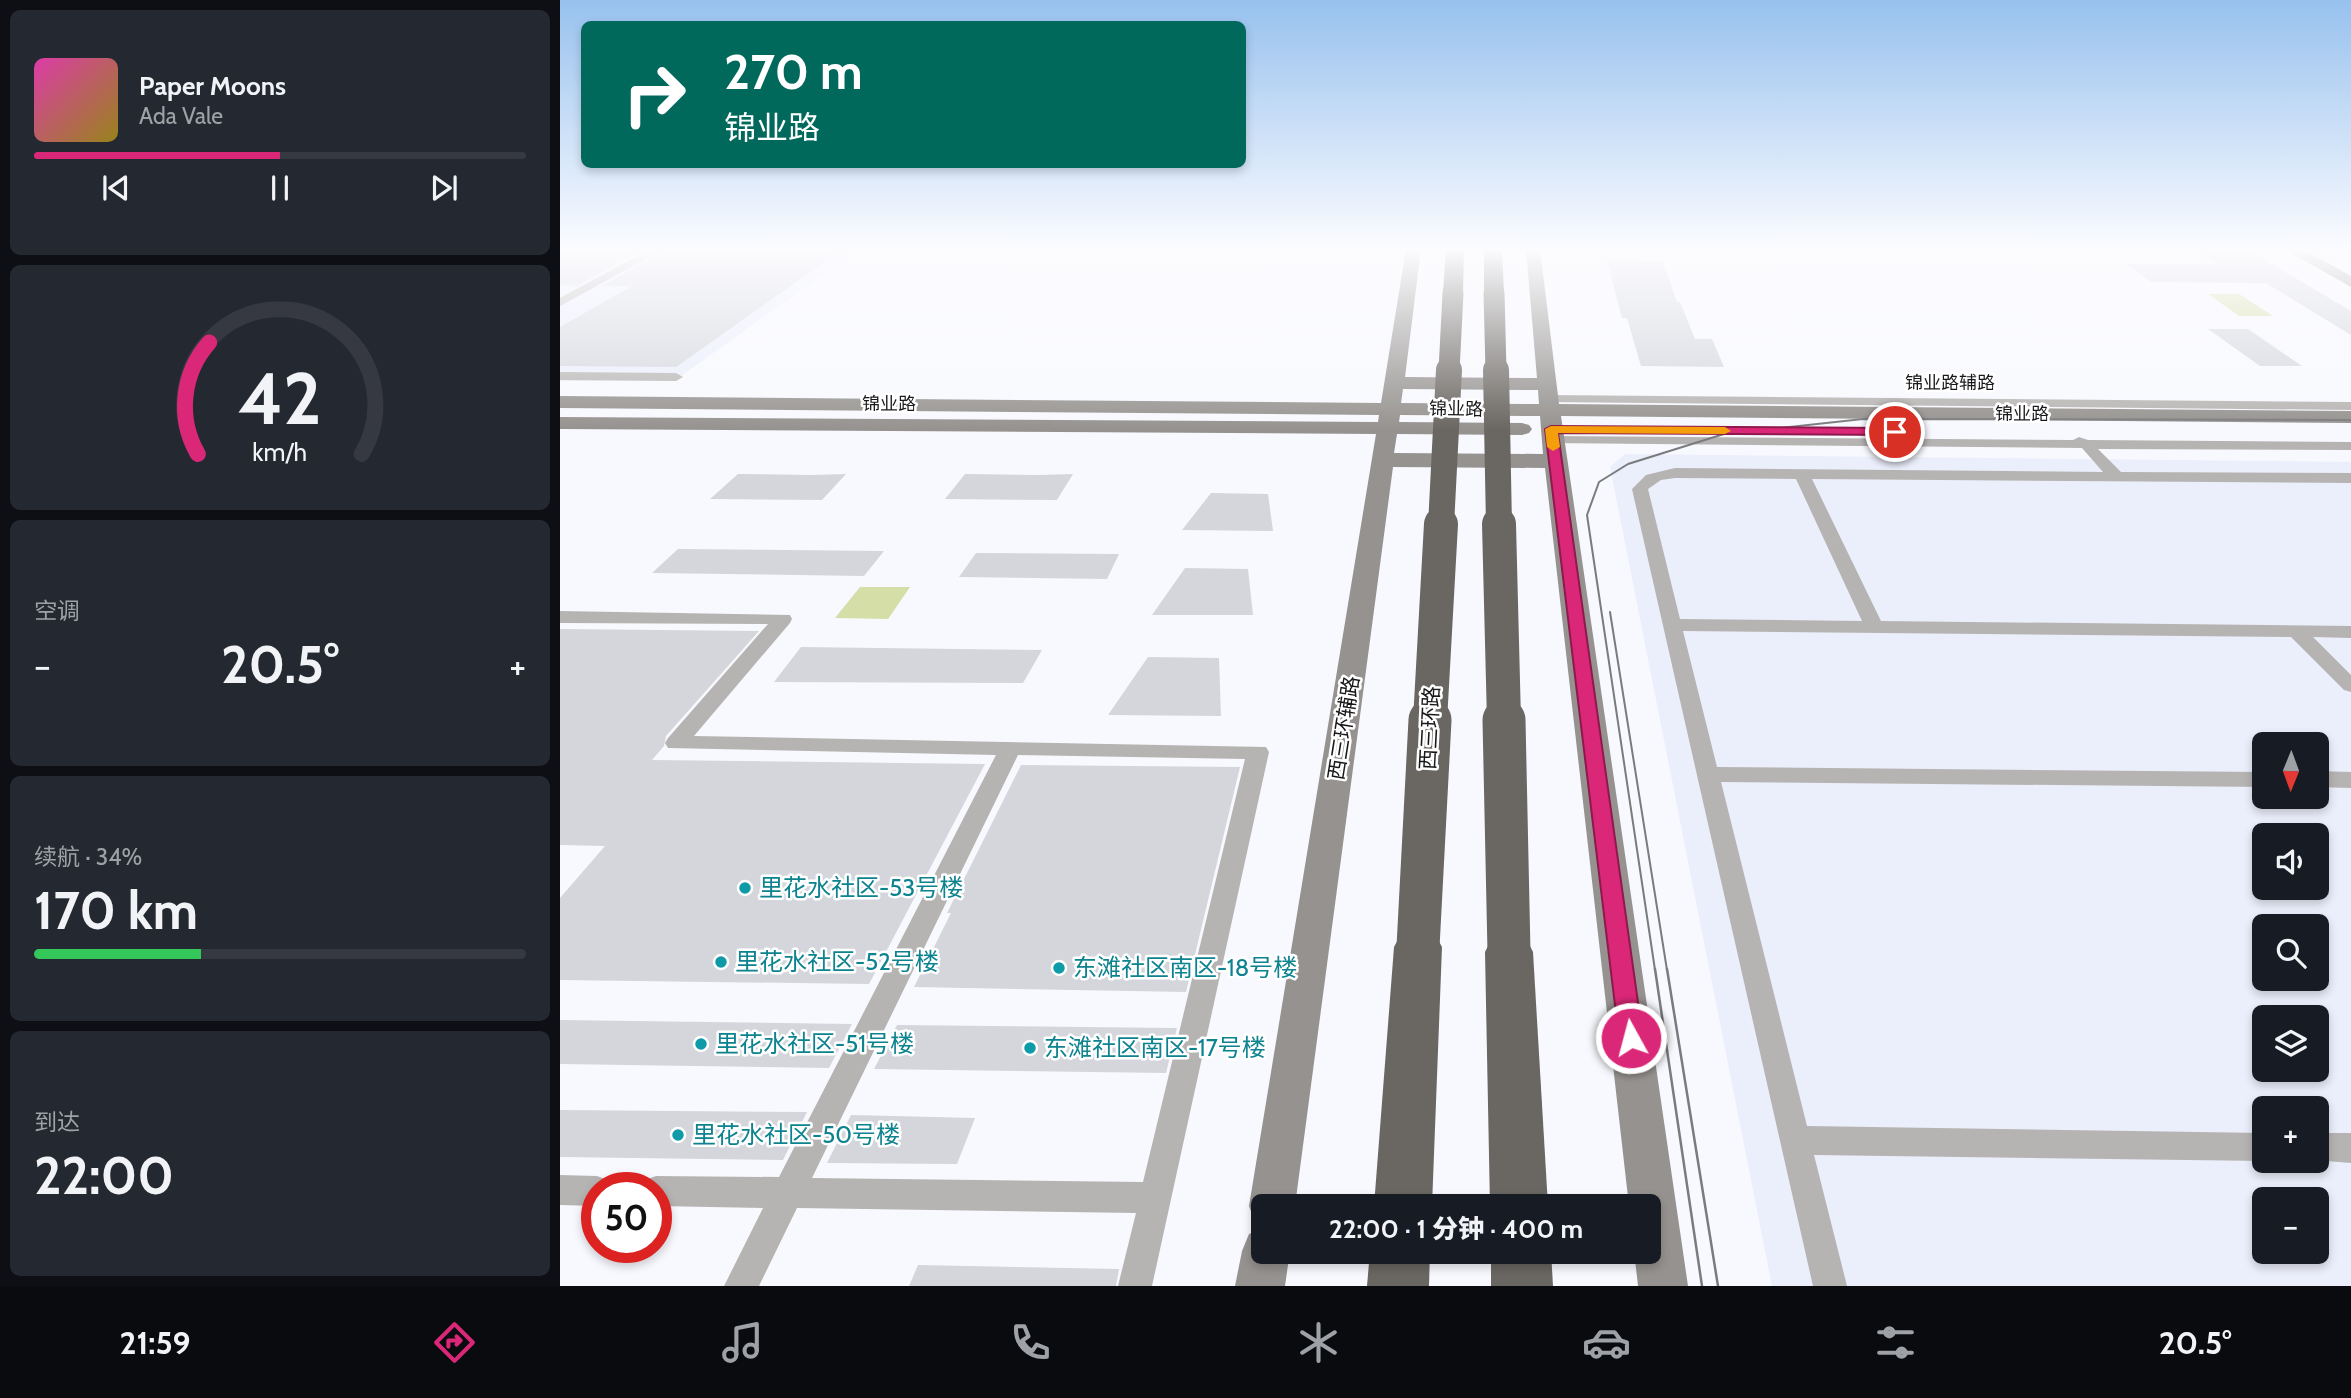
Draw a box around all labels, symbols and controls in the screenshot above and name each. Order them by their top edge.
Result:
text: 270 m [724,42,863,101]
icon: right [609,49,700,140]
text: Paper Moons [139,70,286,102]
text: Ada Vale [139,102,223,130]
text: 锦业路 [724,108,820,147]
icon: previous [97,169,135,207]
icon: pause [261,169,299,207]
icon: next [425,169,463,207]
text: 42 [238,354,322,442]
street label: 锦业路辅路 [1905,372,1995,394]
street label: 锦业路 [862,393,916,415]
street label: 锦业路 [1429,398,1483,420]
pin [1865,402,1925,462]
street label: 锦业路 [1995,403,2049,425]
icon: arrive [1876,413,1914,451]
text: km/h [253,437,307,467]
text: 空调 [34,597,80,625]
text: 20.5° [221,633,339,696]
text: − [34,642,51,689]
text: + [509,642,526,689]
street label: 西三环辅路 [1323,674,1364,782]
street label: 西三环路 [1415,685,1444,771]
north arrow [2252,732,2329,808]
map controls [2252,732,2329,1264]
button: sound [2252,823,2329,900]
text: 续航 · 34% [34,843,142,871]
place label: 里花水社区-53号楼 [759,873,963,902]
text: 170 km [34,879,198,942]
marker: 里花水社区-53号楼 [737,880,753,896]
button: search [2252,914,2329,991]
place label: 里花水社区-52号楼 [735,947,939,976]
place label: 东滩社区南区-18号楼 [1073,953,1297,982]
marker: 里花水社区-52号楼 [713,954,729,970]
marker: 东滩社区南区-18号楼 [1051,960,1067,976]
position arrow [1594,1001,1668,1075]
button: layers [2252,1005,2329,1082]
place label: 里花水社区-51号楼 [715,1029,914,1058]
place label: 东滩社区南区-17号楼 [1044,1033,1266,1062]
marker: 里花水社区-51号楼 [693,1036,709,1052]
marker: 东滩社区南区-17号楼 [1022,1040,1038,1056]
button: + [2252,1096,2329,1173]
text: 到达 [34,1108,80,1136]
place label: 里花水社区-50号楼 [692,1120,900,1149]
marker: 里花水社区-50号楼 [670,1127,686,1143]
text: 22:00 [34,1144,174,1207]
speed limit sign: 50 [581,1172,672,1263]
button: − [2252,1187,2329,1264]
text: 22:00 · 1 分钟 · 400 m [1329,1213,1583,1245]
icon: directions [430,1318,479,1367]
icon: music [718,1318,767,1367]
icon: phone [1006,1318,1055,1367]
icon: climate [1294,1318,1343,1367]
icon: car [1582,1318,1631,1367]
icon: filters [1871,1318,1920,1367]
text: 21:59 [120,1323,191,1362]
text: 20.5° [2159,1323,2231,1362]

